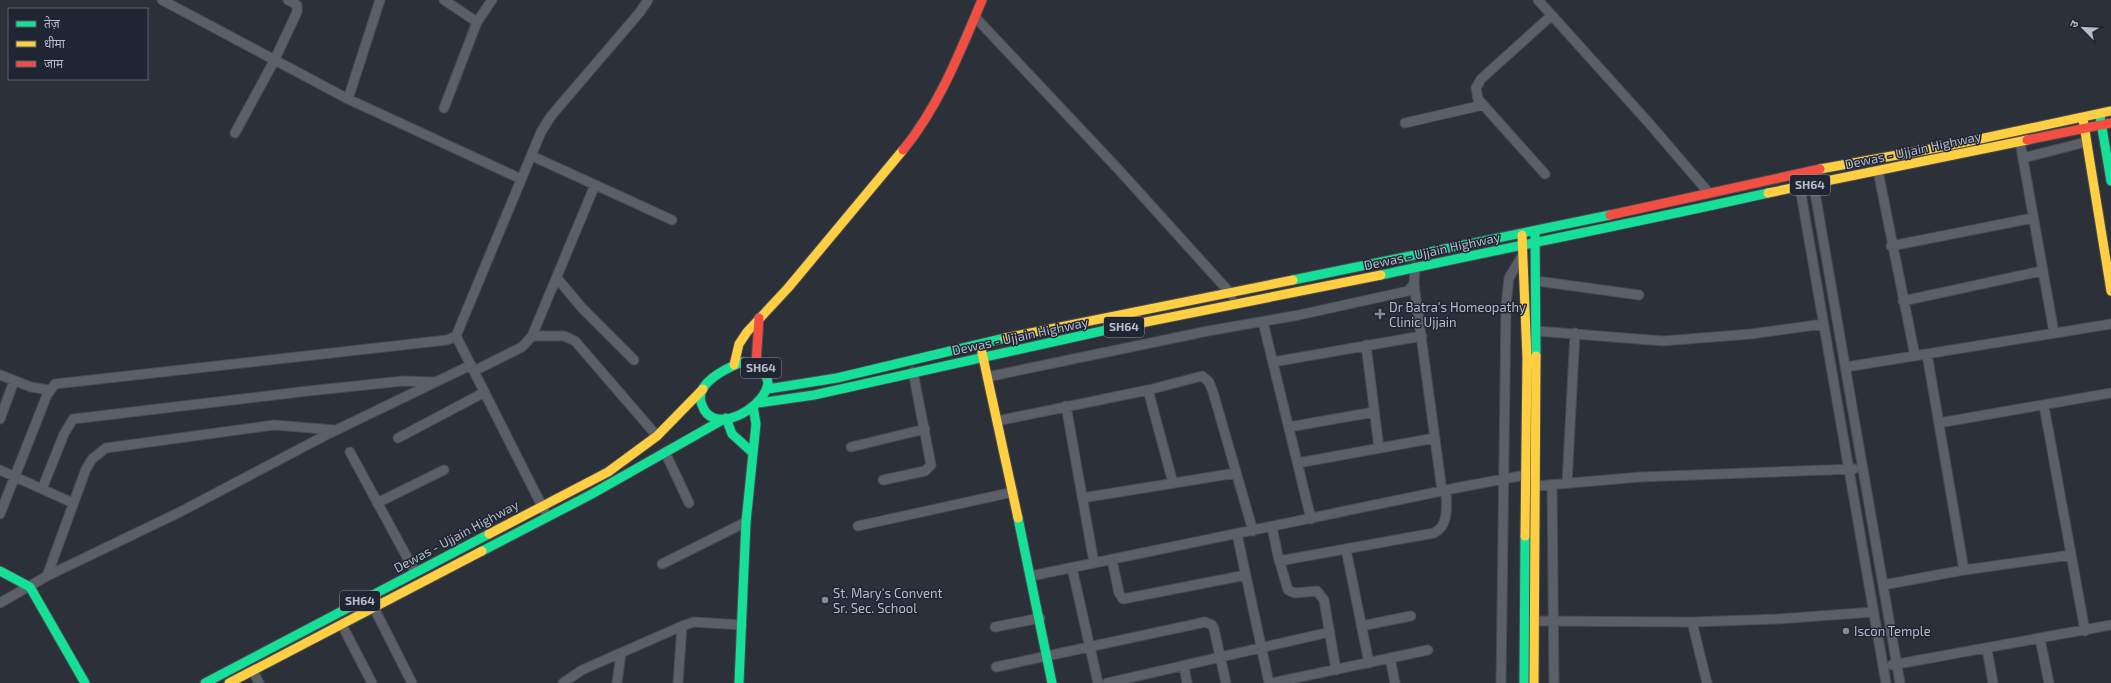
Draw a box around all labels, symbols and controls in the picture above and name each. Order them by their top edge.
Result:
legend [8,8,148,80]
north arrow [2063,8,2103,48]
text: तेज़ [44,16,61,30]
text: उ [2066,18,2081,29]
text: धीमा [44,36,66,50]
text: जाम [44,56,64,70]
street label: Dewas - Ujjain Highway [1843,128,1983,172]
road number: SH64 [1790,175,1830,195]
street label: Dewas - Ujjain Highway [1362,229,1502,273]
place label: Dr Batra's Homeopathy Clinic Ujjain [1389,299,1526,330]
marker: Dr Batra's Homeopathy Clinic Ujjain [1374,308,1386,320]
street label: Dewas - Ujjain Highway [950,314,1090,358]
road number: SH64 [1104,317,1144,337]
road number: SH64 [741,358,781,378]
street label: Dewas - Ujjain Highway [391,496,521,576]
place label: St. Mary's Convent Sr. Sec. School [833,585,943,616]
road number: SH64 [340,591,380,611]
marker: St. Mary's Convent Sr. Sec. School [820,595,830,605]
place label: Iscon Temple [1854,623,1931,639]
marker: Iscon Temple [1841,626,1851,636]

